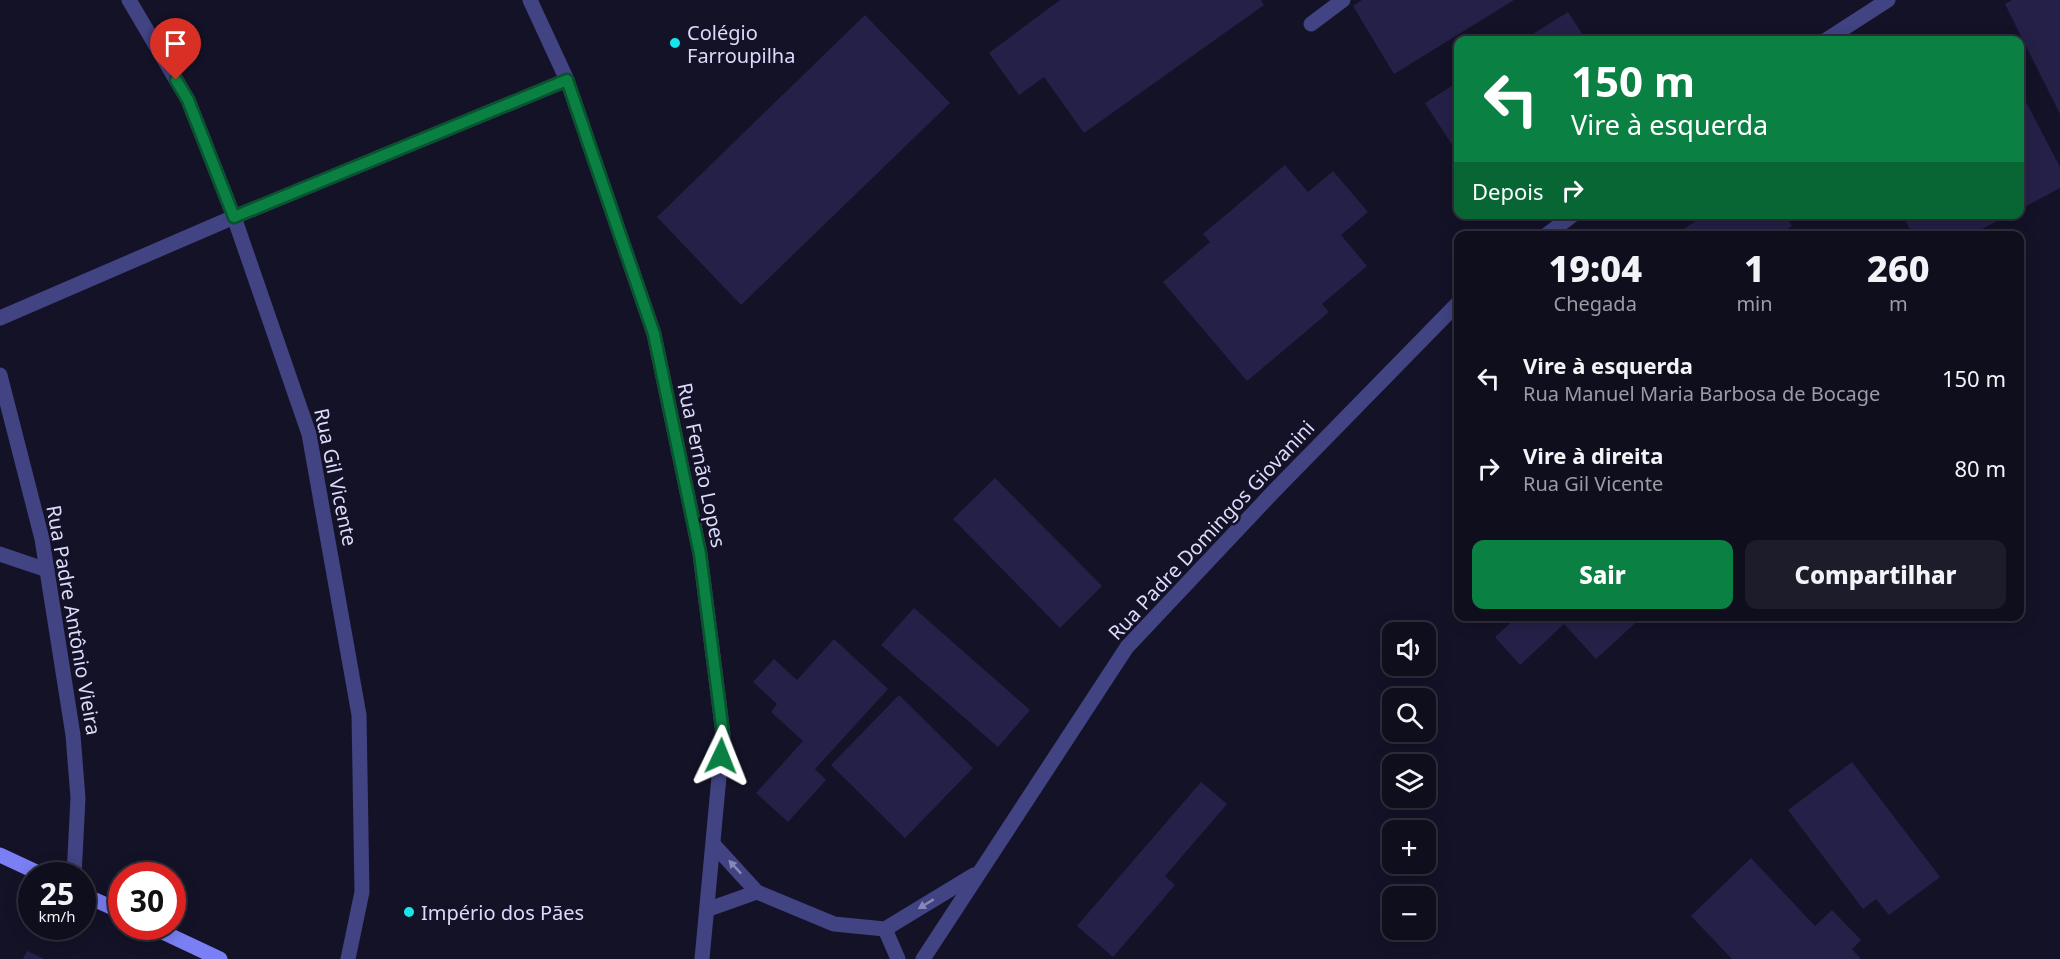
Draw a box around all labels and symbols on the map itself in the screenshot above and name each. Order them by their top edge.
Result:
pin [150,18,201,80]
place label: Colégio Farroupilha [687,19,795,69]
marker: Colégio Farroupilha [668,36,682,50]
street label: Rua Fernão Lopes [671,380,733,550]
street label: Rua Gil Vicente [308,406,364,548]
street label: Rua Padre Domingos Giovanini [1102,414,1320,646]
street label: Rua Padre Antônio Vieira [40,503,108,737]
position arrow [689,724,753,788]
one-way arrow [728,861,742,875]
speed limit sign: 30 [108,862,186,940]
one-way arrow [918,898,934,909]
place label: Império dos Pães [421,899,584,926]
marker: Império dos Pães [402,905,416,919]

